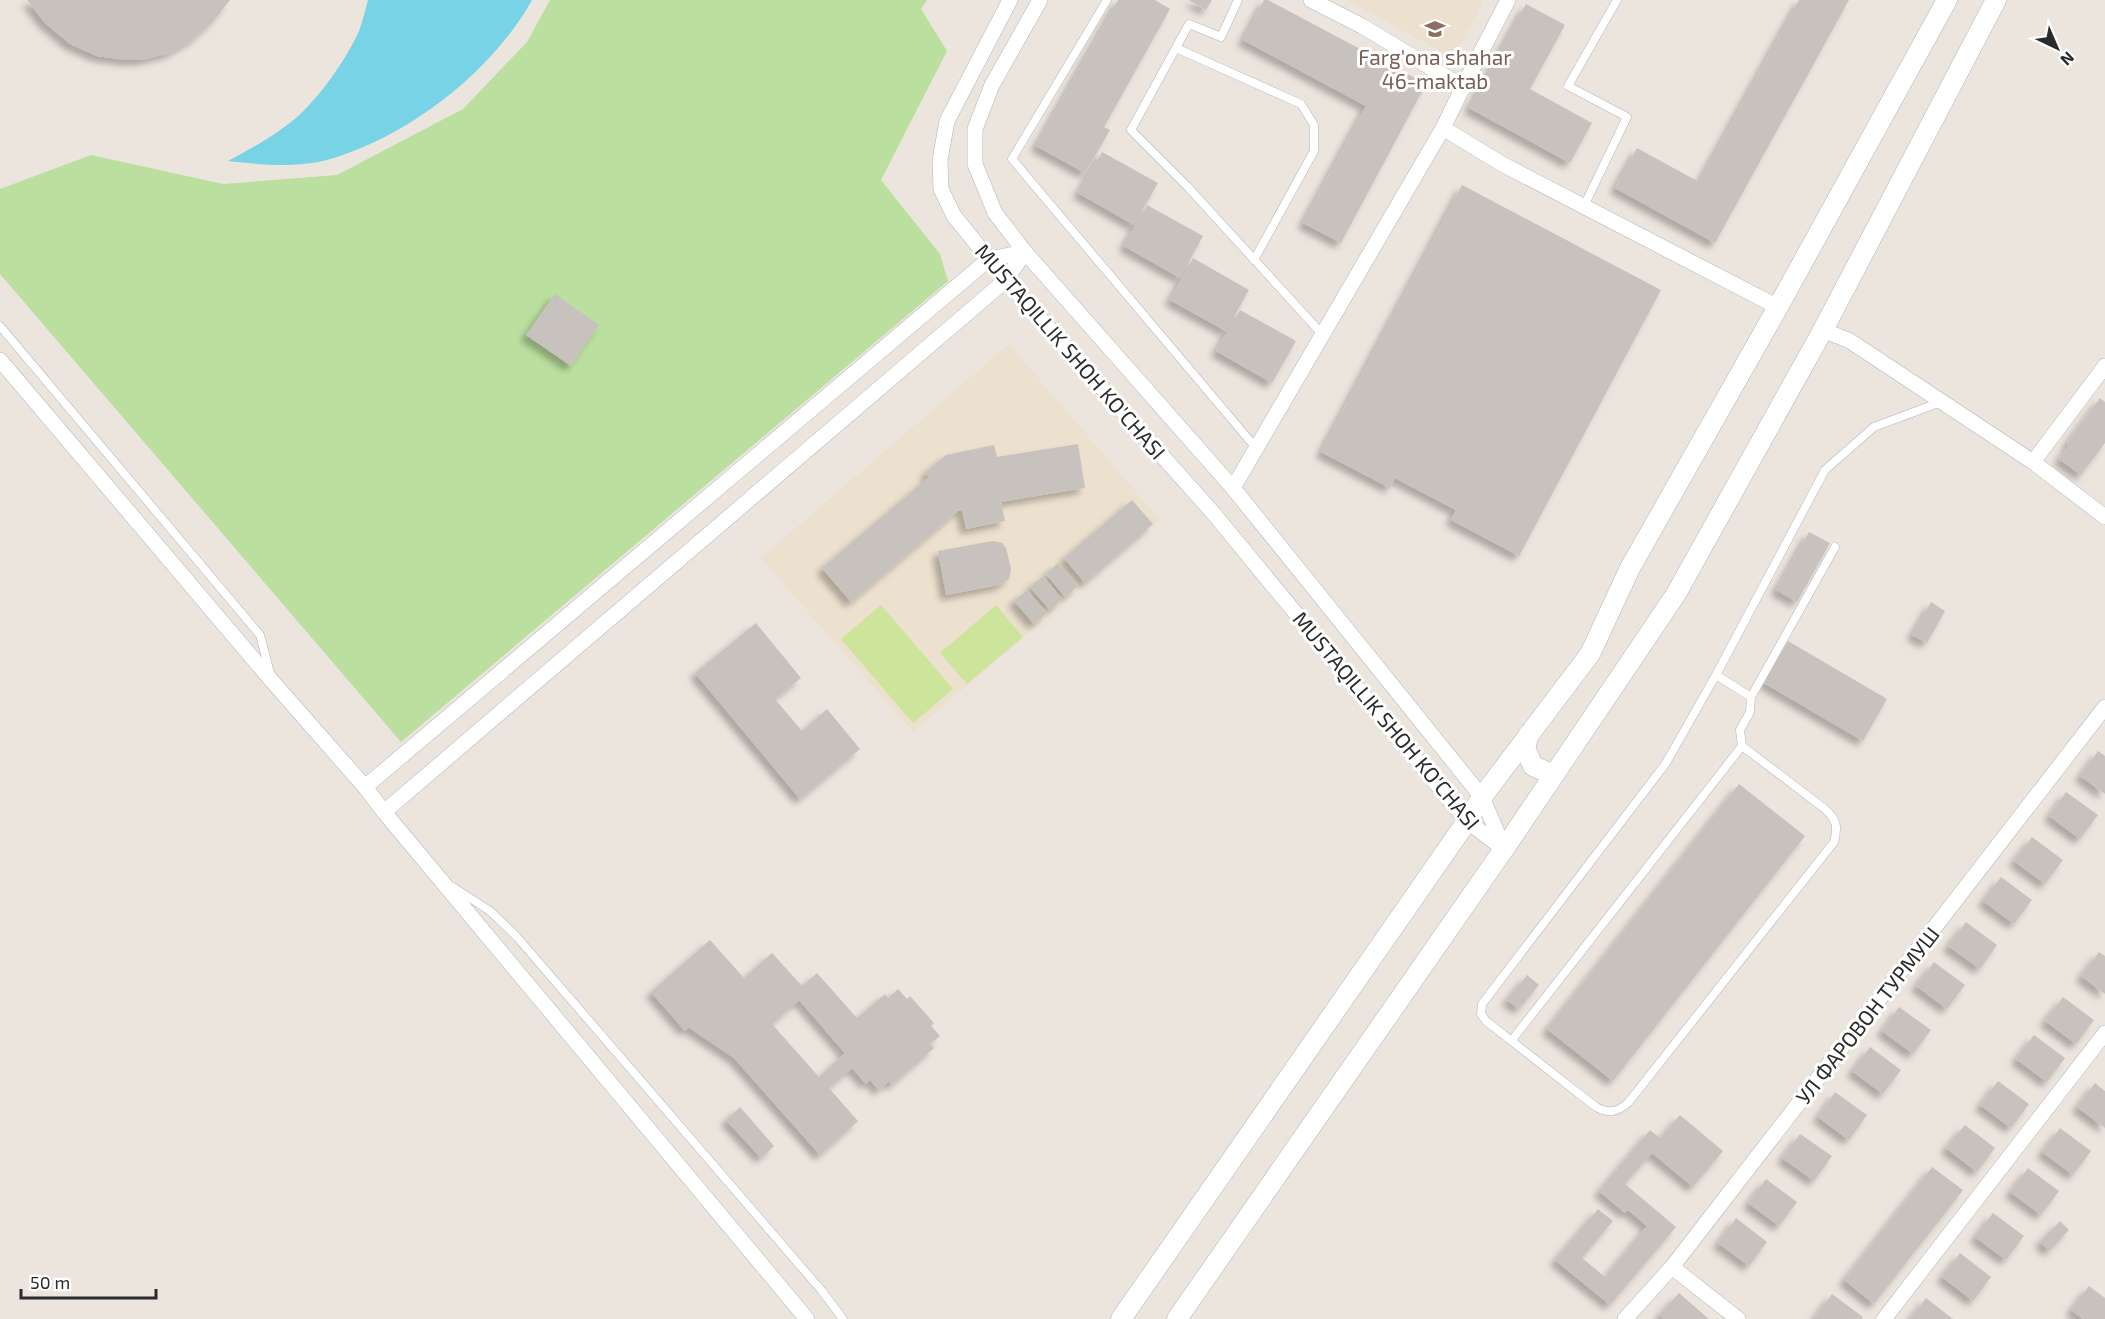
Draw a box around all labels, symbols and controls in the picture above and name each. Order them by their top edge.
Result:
school or university icon: Farg'ona shahar 46-maktab [1423,17,1447,41]
north arrow [2027,18,2087,78]
place label: Farg'ona shahar 46-maktab [1358,44,1512,93]
text: N [2057,48,2079,70]
street label: MUSTAQILLIK SHOH KO'CHASI [970,238,1171,464]
street label: MUSTAQILLIK SHOH KO'CHASI [1288,606,1486,835]
street label: УЛ ФАРОВОН ТУРМУШ [1790,921,1944,1109]
scale bar [21,1262,156,1300]
text: 50 m [30,1271,70,1293]

